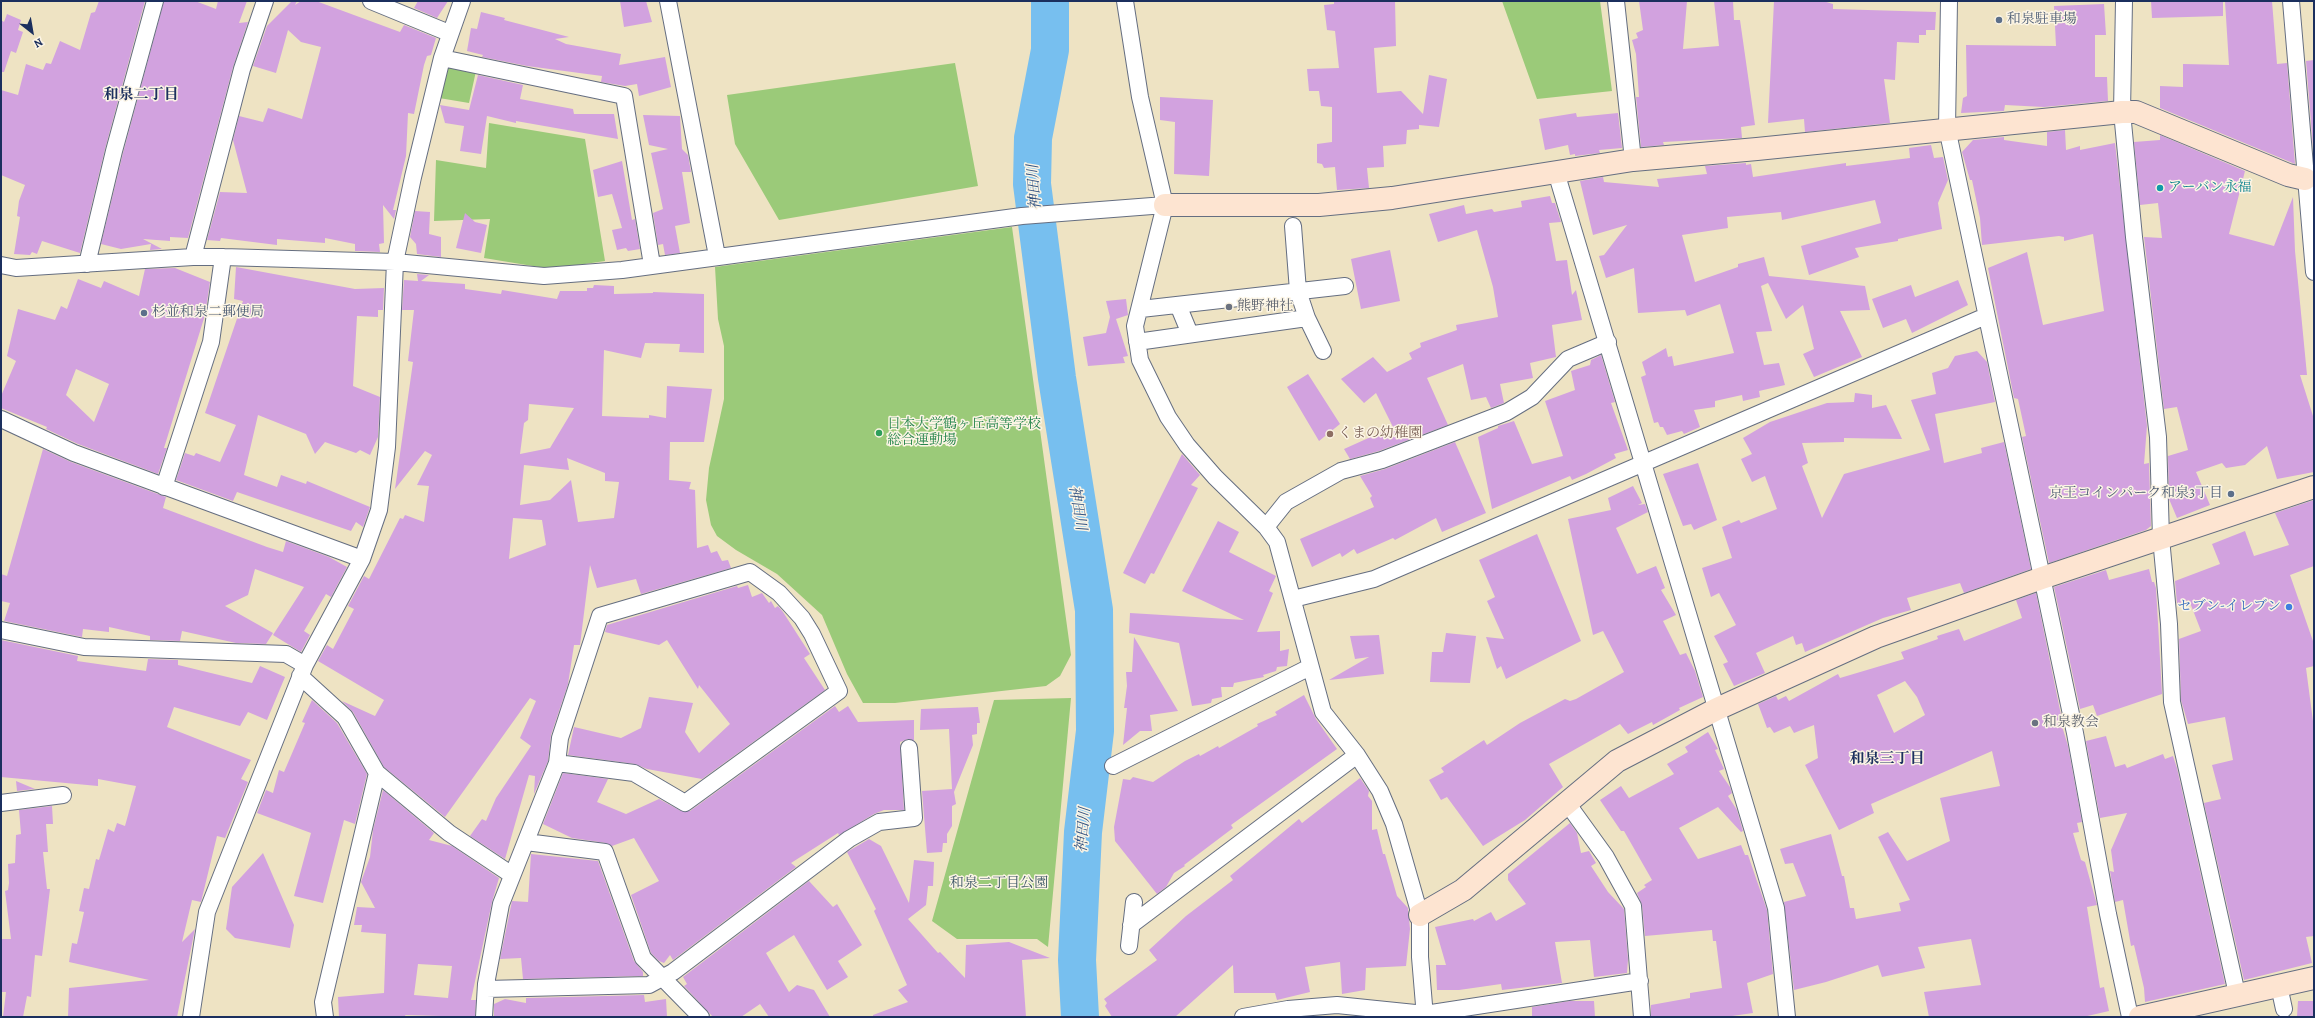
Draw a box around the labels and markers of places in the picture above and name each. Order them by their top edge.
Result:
place label: 和泉駐車場 [2007,12,2077,28]
marker: 和泉駐車場 [1994,15,2004,25]
place label: アーバン永福 [2168,180,2252,196]
marker: アーバン永福 [2155,183,2165,193]
place label: 熊野神社 [1237,299,1293,315]
marker: 熊野神社 [1224,302,1234,312]
place label: 杉並和泉二郵便局 [152,305,264,321]
marker: 杉並和泉二郵便局 [139,308,149,318]
place label: 日本大学鶴ヶ丘高等学校 総合運動場 [887,417,1041,450]
place label: くまの幼稚園 [1338,426,1422,442]
marker: 日本大学鶴ヶ丘高等学校 総合運動場 [874,428,884,438]
marker: くまの幼稚園 [1325,429,1335,439]
place label: 京王コインパーク和泉3丁目 [2049,486,2223,502]
marker: 京王コインパーク和泉3丁目 [2226,489,2236,499]
place label: セブン-イレブン [2178,599,2281,615]
marker: セブン-イレブン [2284,602,2294,612]
place label: 和泉教会 [2043,715,2099,731]
marker: 和泉教会 [2030,718,2040,728]

